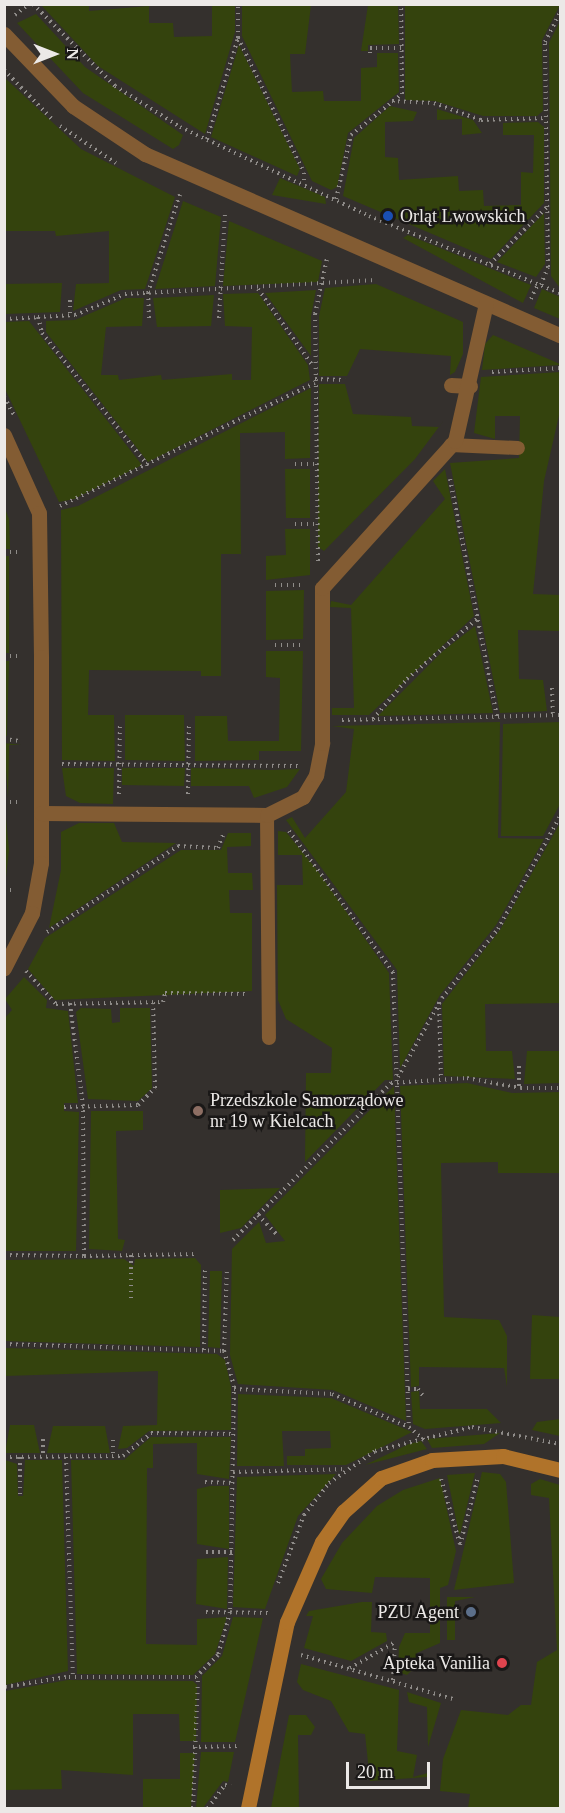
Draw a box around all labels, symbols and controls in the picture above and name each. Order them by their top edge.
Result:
north arrow [24,24,84,84]
text: N [64,48,81,60]
place label: Orląt Lwowskich [400,205,525,227]
marker: Orląt Lwowskich [381,209,395,223]
place label: Przedszkole Samorządowe nr 19 w Kielcach [210,1090,403,1132]
marker: Przedszkole Samorządowe nr 19 w Kielcach [191,1104,205,1118]
place label: PZU Agent [377,1601,459,1623]
marker: PZU Agent [464,1605,478,1619]
place label: Apteka Vanilia [383,1652,490,1674]
marker: Apteka Vanilia [495,1656,509,1670]
scale bar [349,1750,433,1788]
text: 20 m [357,1762,394,1782]

